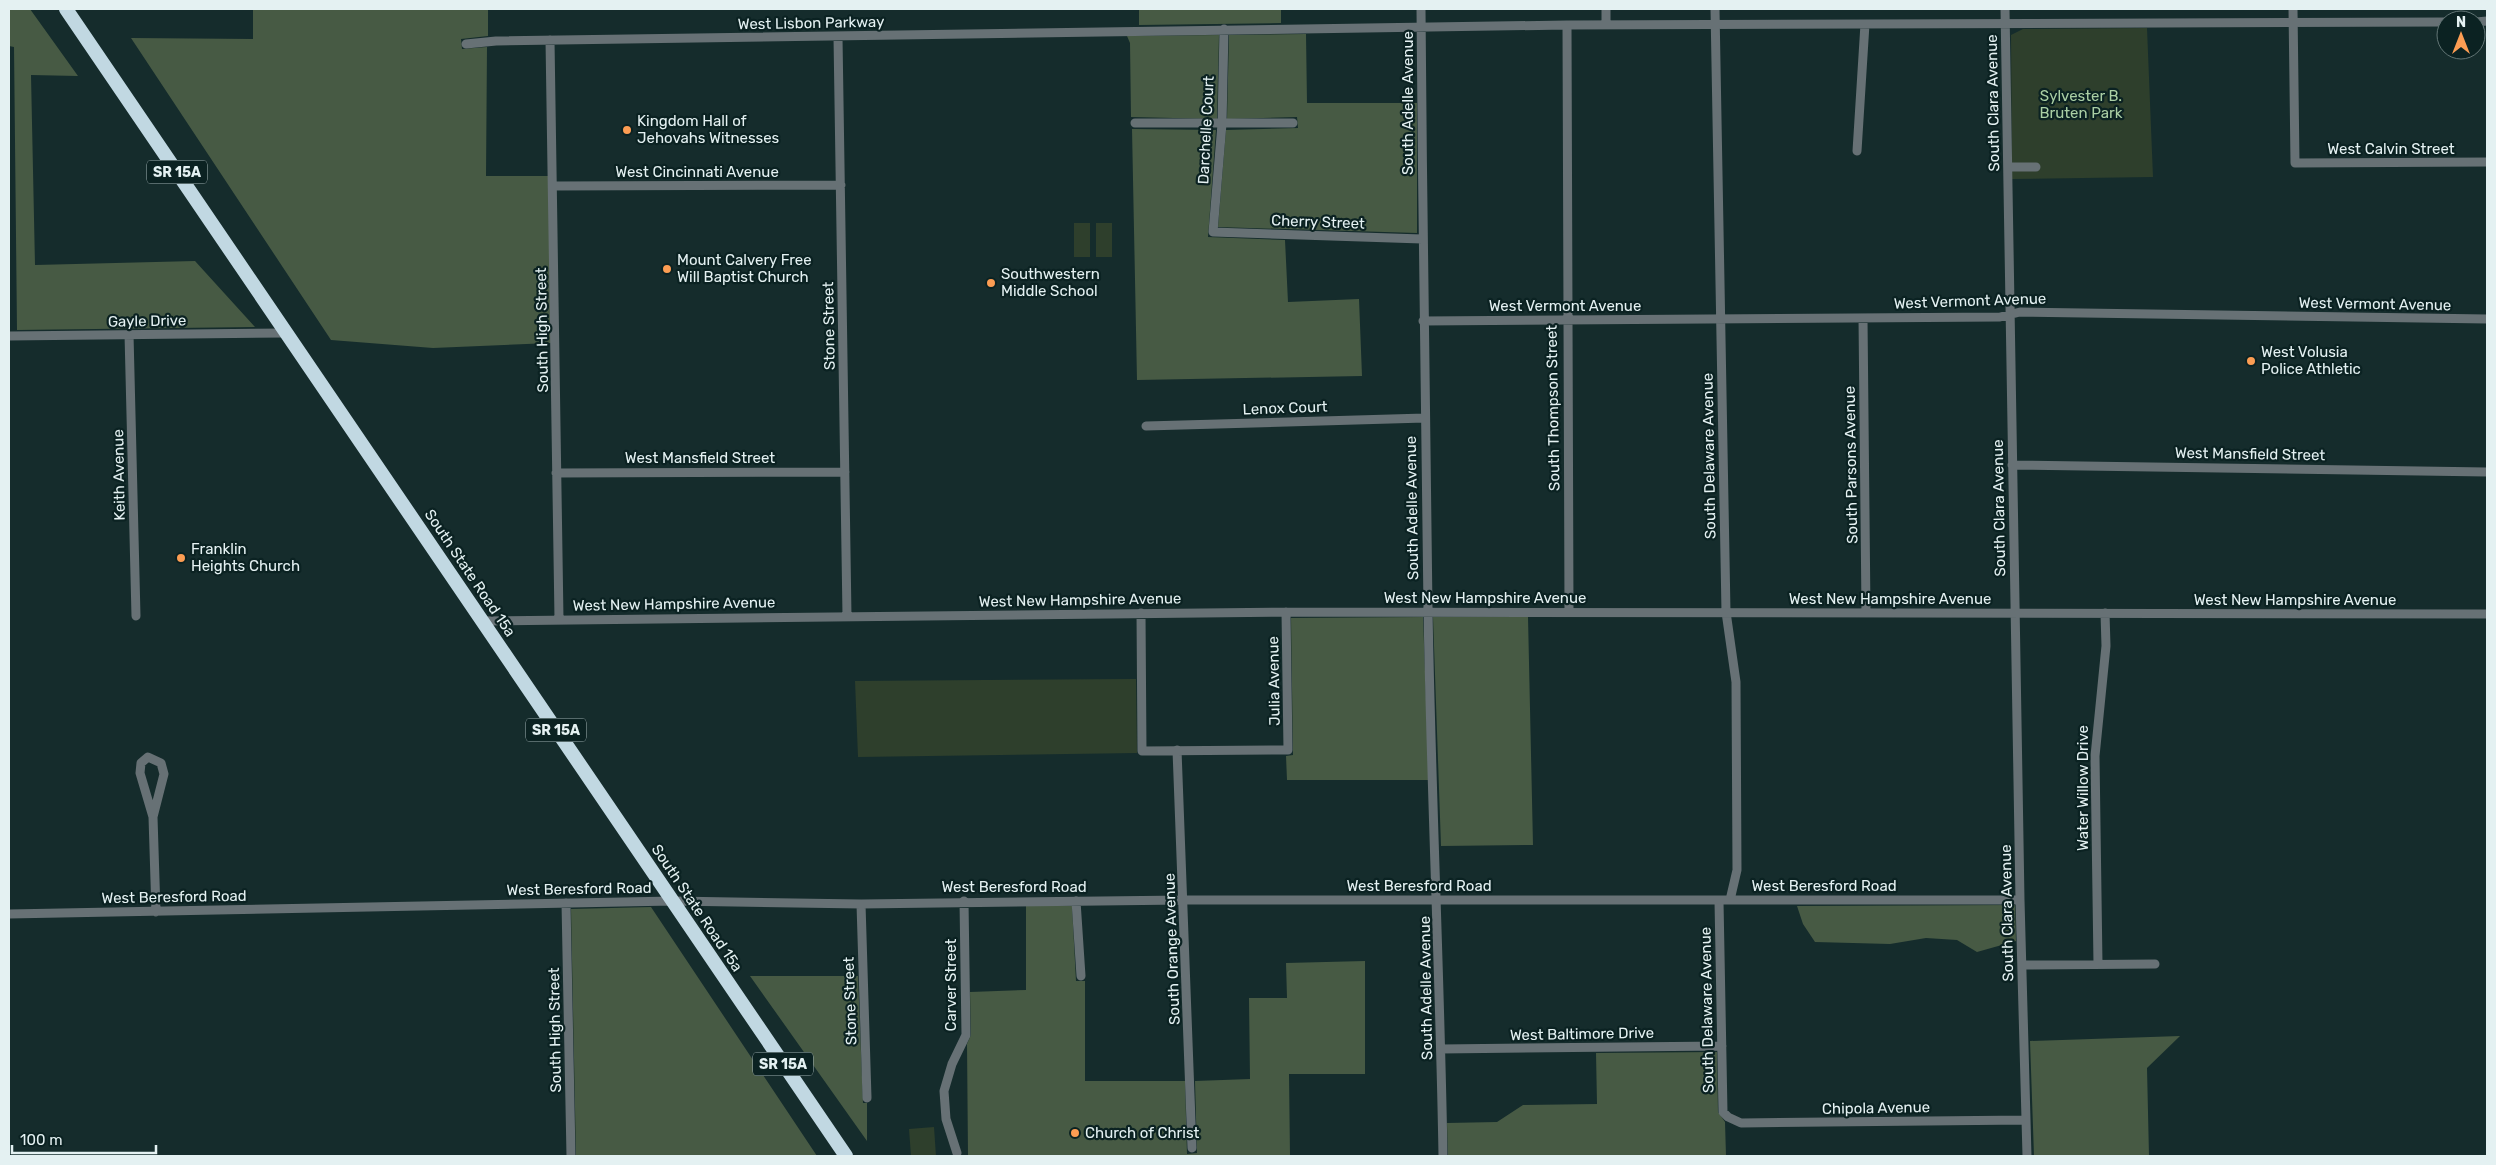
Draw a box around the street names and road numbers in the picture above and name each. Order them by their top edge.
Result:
street label: West Lisbon Parkway [738,13,884,33]
street label: South Adelle Avenue [1399,31,1417,175]
street label: South Clara Avenue [1983,34,2003,172]
street label: Darchelle Court [1194,75,1218,185]
street label: West Calvin Street [2327,140,2455,158]
road number: SR 15A [147,160,207,183]
street label: West Cincinnati Avenue [615,163,779,181]
street label: Cherry Street [1271,211,1365,233]
street label: South High Street [532,267,552,393]
street label: Stone Street [819,282,839,370]
street label: West Vermont Avenue [1893,289,2047,313]
street label: West Vermont Avenue [2299,294,2451,314]
street label: West Vermont Avenue [1489,297,1641,315]
street label: Gayle Drive [108,311,186,331]
street label: South Thompson Street [1543,325,1563,491]
street label: South Delaware Avenue [1699,373,1719,539]
street label: South Parsons Avenue [1841,386,1861,544]
street label: Lenox Court [1242,398,1328,418]
street label: Keith Avenue [109,429,129,521]
street label: South Adelle Avenue [1402,436,1422,580]
street label: South Clara Avenue [1989,439,2009,577]
street label: West Mansfield Street [2175,444,2325,464]
street label: West Mansfield Street [625,449,775,467]
street label: South State Road 15a [421,506,519,640]
street label: West New Hampshire Avenue [978,589,1182,611]
street label: West New Hampshire Avenue [1384,589,1586,607]
street label: West New Hampshire Avenue [1789,590,1991,608]
street label: West New Hampshire Avenue [2194,591,2396,609]
street label: West New Hampshire Avenue [572,593,776,615]
street label: Julia Avenue [1264,636,1284,726]
road number: SR 15A [526,718,586,742]
street label: Water Willow Drive [2074,725,2092,851]
street label: South State Road 15a [648,841,746,975]
street label: South Clara Avenue [1997,844,2017,982]
street label: South Orange Avenue [1160,873,1184,1025]
street label: West Beresford Road [1346,877,1492,895]
street label: West Beresford Road [1751,877,1897,895]
street label: West Beresford Road [941,878,1087,896]
street label: West Beresford Road [506,879,652,899]
street label: West Beresford Road [101,887,247,907]
street label: South Adelle Avenue [1416,916,1436,1060]
street label: South Delaware Avenue [1697,927,1717,1093]
street label: Carver Street [942,938,960,1031]
street label: Stone Street [839,956,861,1045]
street label: South High Street [545,967,565,1093]
street label: West Baltimore Drive [1510,1024,1654,1044]
road number: SR 15A [753,1052,813,1076]
street label: Chipola Avenue [1822,1098,1930,1118]

